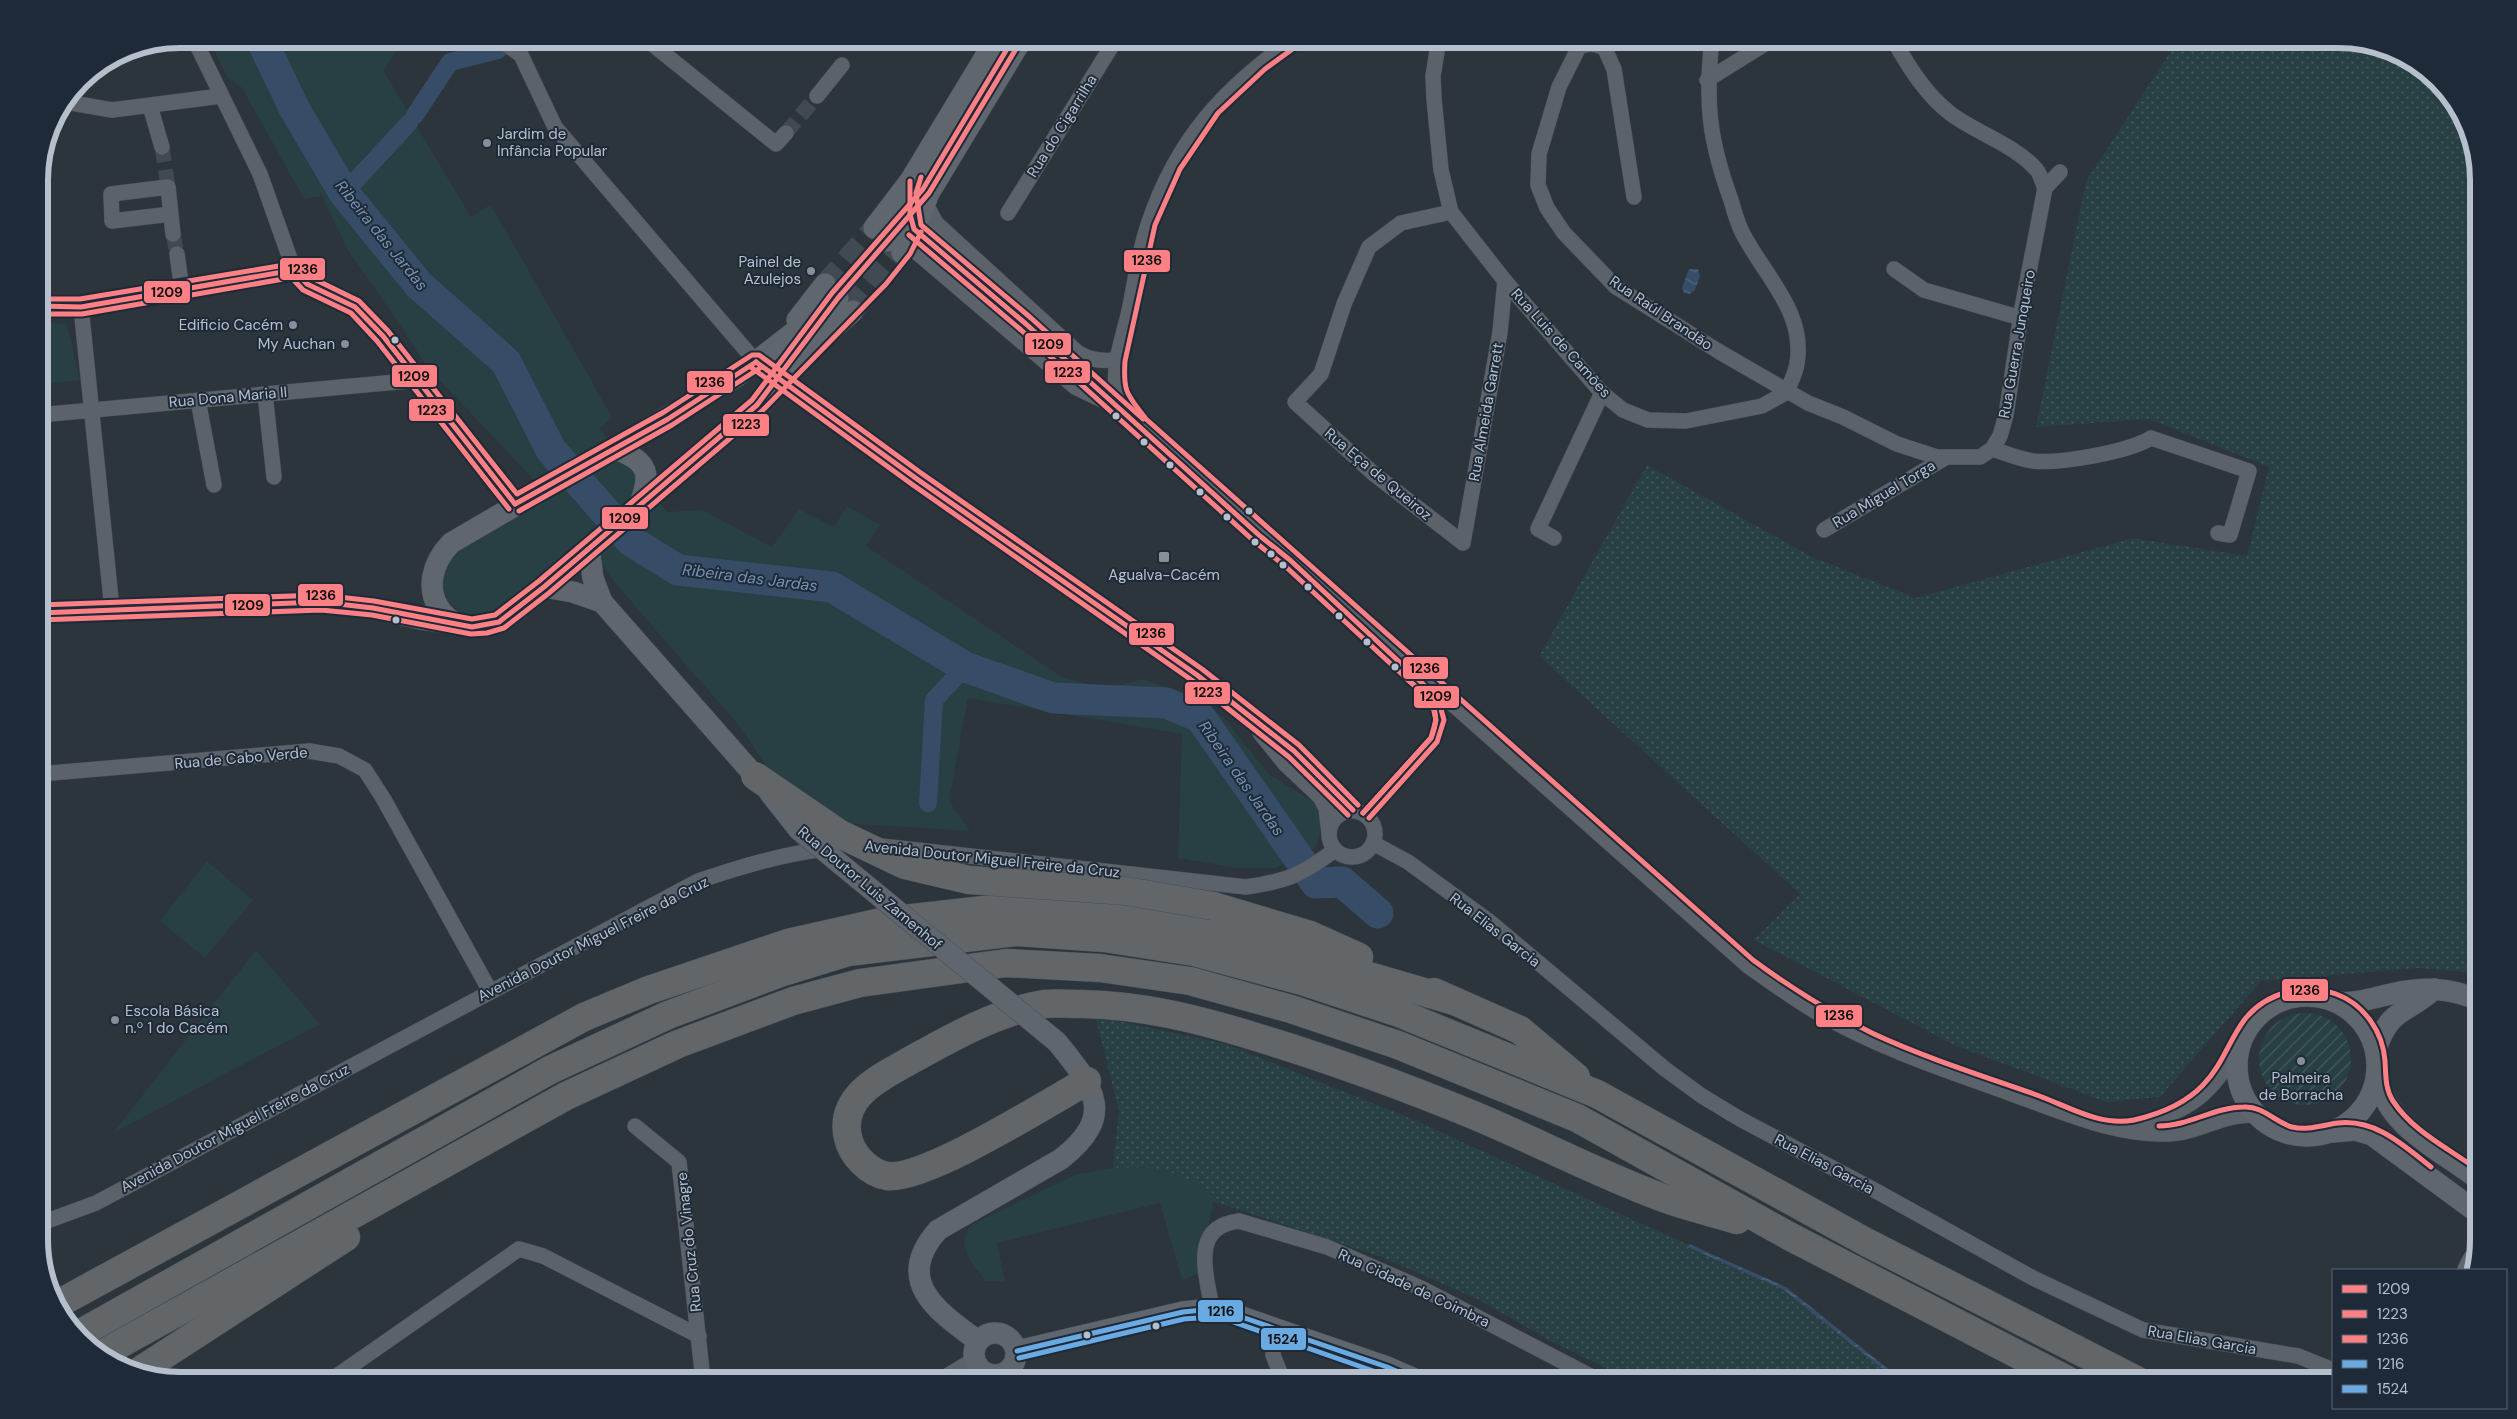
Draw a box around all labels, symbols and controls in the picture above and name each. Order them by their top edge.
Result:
street label: Rua do Cigarrilha [1022,71,1102,181]
place label: Jardim de Infância Popular [497,124,608,161]
marker: Jardim de Infância Popular [481,137,493,149]
water label: Ribeira das Jardas [331,176,433,295]
line badge: 1236 [1123,249,1171,273]
text: 1236 [1132,251,1162,269]
place label: Painel de Azulejos [738,252,801,289]
line badge: 1236 [279,257,326,281]
text: 1236 [288,260,318,278]
marker: Painel de Azulejos [805,265,817,277]
street label: Rua Guerra Junqueiro [1994,268,2040,420]
street label: Rua Raúl Brandão [1606,271,1717,355]
line badge: 1209 [143,280,191,304]
text: 1209 [151,283,183,301]
street label: Rua Luis de Camões [1507,284,1615,402]
place label: Edificio Cacém [179,315,283,335]
marker: Edificio Cacém [287,319,299,331]
line badge: 1209 [1024,332,1072,356]
place label: My Auchan [258,334,335,354]
unlabelled marker [390,335,400,345]
text: 1209 [1032,335,1064,353]
marker: My Auchan [339,338,351,350]
street label: Rua Almeida Garrett [1464,341,1508,483]
line badge: 1223 [1044,360,1091,384]
text: 1223 [1053,363,1083,381]
line badge: 1209 [391,364,438,388]
text: 1209 [398,367,430,385]
line badge: 1236 [686,370,734,394]
text: 1236 [695,373,725,391]
street label: Rua Dona Maria II [168,382,288,412]
line badge: 1223 [408,398,455,422]
text: 1223 [417,401,447,419]
unlabelled marker [1111,411,1121,421]
line badge: 1223 [722,413,770,437]
text: 1223 [731,415,761,433]
street label: Rua Eça de Queiroz [1320,423,1436,525]
unlabelled marker [1139,437,1149,447]
street label: Rua Miguel Torga [1829,455,1939,533]
unlabelled marker [1165,460,1175,470]
unlabelled marker [1195,487,1205,497]
line badge: 1209 [601,506,649,530]
unlabelled marker [1244,506,1254,516]
text: 1209 [609,509,641,527]
unlabelled marker [1222,512,1232,522]
unlabelled marker [1250,537,1260,547]
unlabelled marker [1266,549,1276,559]
marker: Agualva-Cacém [1157,550,1171,564]
water label: Ribeira das Jardas [681,559,819,596]
unlabelled marker [1278,560,1288,570]
place label: Agualva-Cacém [1108,565,1220,585]
unlabelled marker [1303,582,1313,592]
line badge: 1236 [297,583,344,607]
text: 1236 [306,586,336,604]
line badge: 1209 [224,593,271,617]
text: 1209 [232,596,264,614]
unlabelled marker [1334,611,1344,621]
unlabelled marker [391,615,401,625]
line badge: 1236 [1128,622,1175,646]
text: 1236 [1136,624,1166,642]
unlabelled marker [1362,637,1372,647]
line badge: 1236 [1402,656,1449,680]
text: 1236 [1410,659,1440,677]
unlabelled marker [1390,662,1400,672]
line badge: 1223 [1184,681,1231,705]
text: 1223 [1193,683,1223,701]
line badge: 1209 [1413,685,1460,709]
text: 1209 [1420,687,1452,705]
water label: Ribeira das Jardas [1194,716,1289,840]
street label: Rua de Cabo Verde [174,742,308,774]
street label: Rua Doutor Luis Zamenhof [794,822,946,954]
street label: Avenida Doutor Miguel Freire da Cruz [863,836,1121,882]
street label: Avenida Doutor Miguel Freire da Cruz [474,872,712,1006]
street label: Rua Elias Garcia [1446,888,1544,972]
line badge: 1236 [2281,978,2329,1002]
text: 1236 [2290,981,2320,999]
place label: Escola Básica n.º 1 do Cacém [125,1001,228,1038]
line badge: 1236 [1815,1004,1863,1028]
text: 1236 [1824,1006,1854,1024]
marker: Escola Básica n.º 1 do Cacém [109,1014,121,1026]
marker: Palmeira de Borracha [2295,1055,2307,1067]
street label: Avenida Doutor Miguel Freire da Cruz [117,1059,353,1197]
place label: Palmeira de Borracha [2259,1068,2343,1105]
street label: Rua Elias Garcia [1771,1129,1877,1199]
street label: Rua Cruz do Vinagre [672,1171,706,1313]
street label: Rua Cidade de Coimbra [1335,1244,1493,1332]
legend [2332,1269,2507,1409]
text: 1209 [2377,1279,2410,1299]
line badge: 1216 [1197,1299,1244,1323]
text: 1216 [1207,1302,1235,1320]
text: 1223 [2377,1304,2408,1324]
unlabelled marker [1151,1321,1161,1331]
street label: Rua Elias Garcia [2146,1321,2258,1359]
line badge: 1524 [1260,1327,1307,1351]
text: 1236 [2377,1329,2409,1349]
unlabelled marker [1082,1330,1092,1340]
text: 1524 [1268,1330,1298,1348]
text: 1216 [2377,1354,2404,1374]
text: 1524 [2377,1379,2408,1399]

